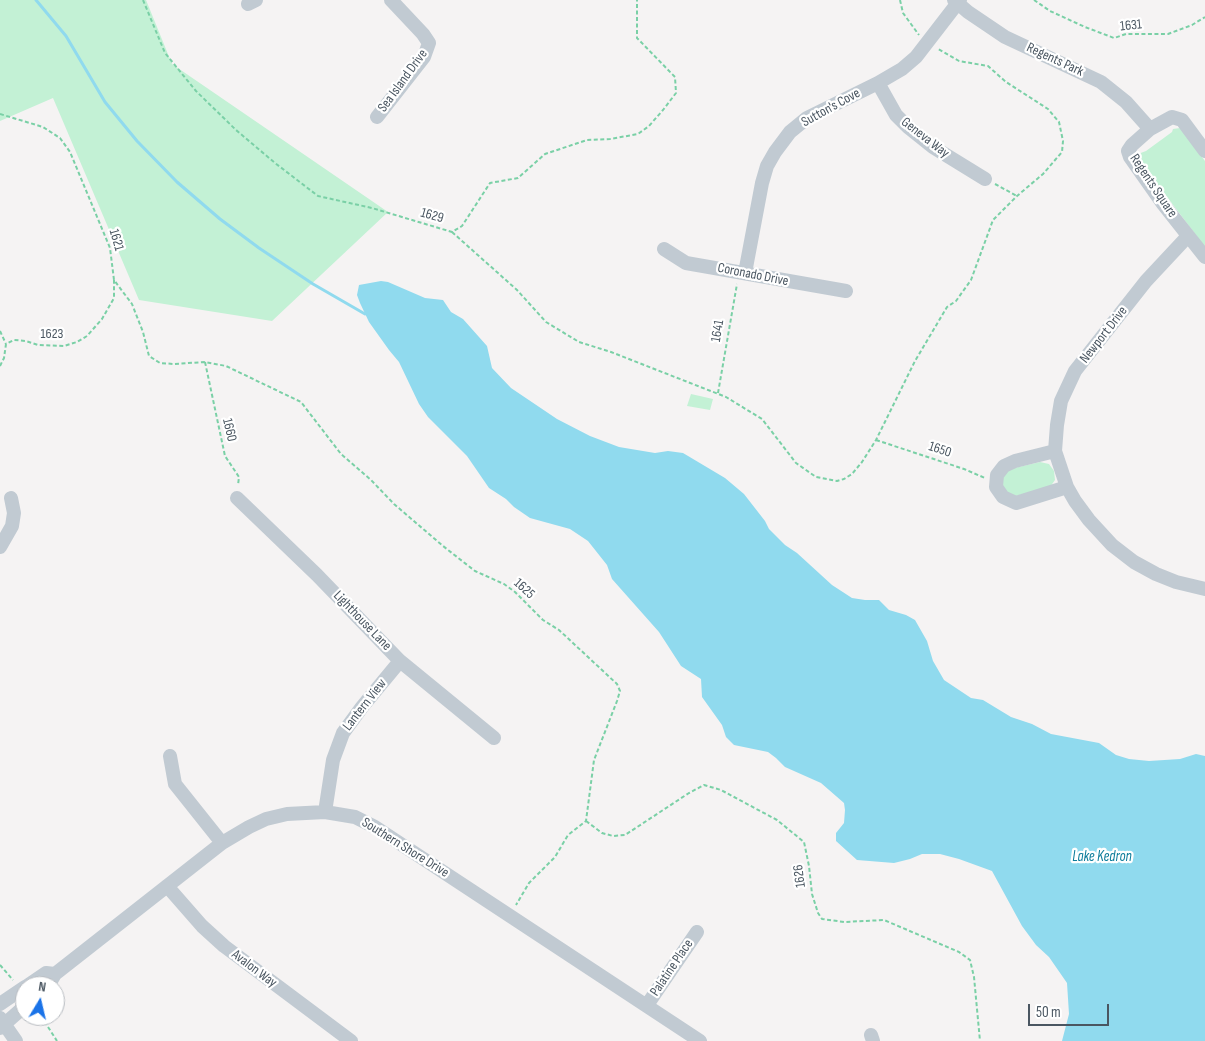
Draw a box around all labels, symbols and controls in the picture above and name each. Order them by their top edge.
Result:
street label: 1631 [1119,17,1143,35]
street label: Regents Park [1024,39,1086,81]
street label: Sea Island Drive [375,46,431,116]
street label: Sutton's Cove [799,85,863,131]
street label: Geneva Way [898,114,952,162]
street label: Regents Square [1126,151,1180,221]
street label: 1629 [419,205,445,227]
street label: 1621 [105,227,127,253]
street label: Coronado Drive [716,260,790,290]
street label: Newport Drive [1077,303,1131,367]
street label: 1641 [708,319,728,343]
street label: 1623 [41,326,63,342]
street label: 1660 [218,417,240,443]
street label: 1650 [927,438,953,462]
street label: 1625 [510,575,538,603]
street label: Lighthouse Lane [329,588,395,654]
street label: Lantern View [340,676,390,734]
street label: Southern Shore Drive [358,814,452,882]
water label: Lake Kedron [1072,848,1132,866]
street label: 1626 [790,864,810,888]
street label: Palatine Place [647,936,697,1000]
street label: Avalon Way [228,946,280,992]
north arrow [15,976,65,1026]
text: N [37,978,47,996]
scale bar [1030,994,1111,1026]
text: 50 m [1036,1003,1061,1022]

